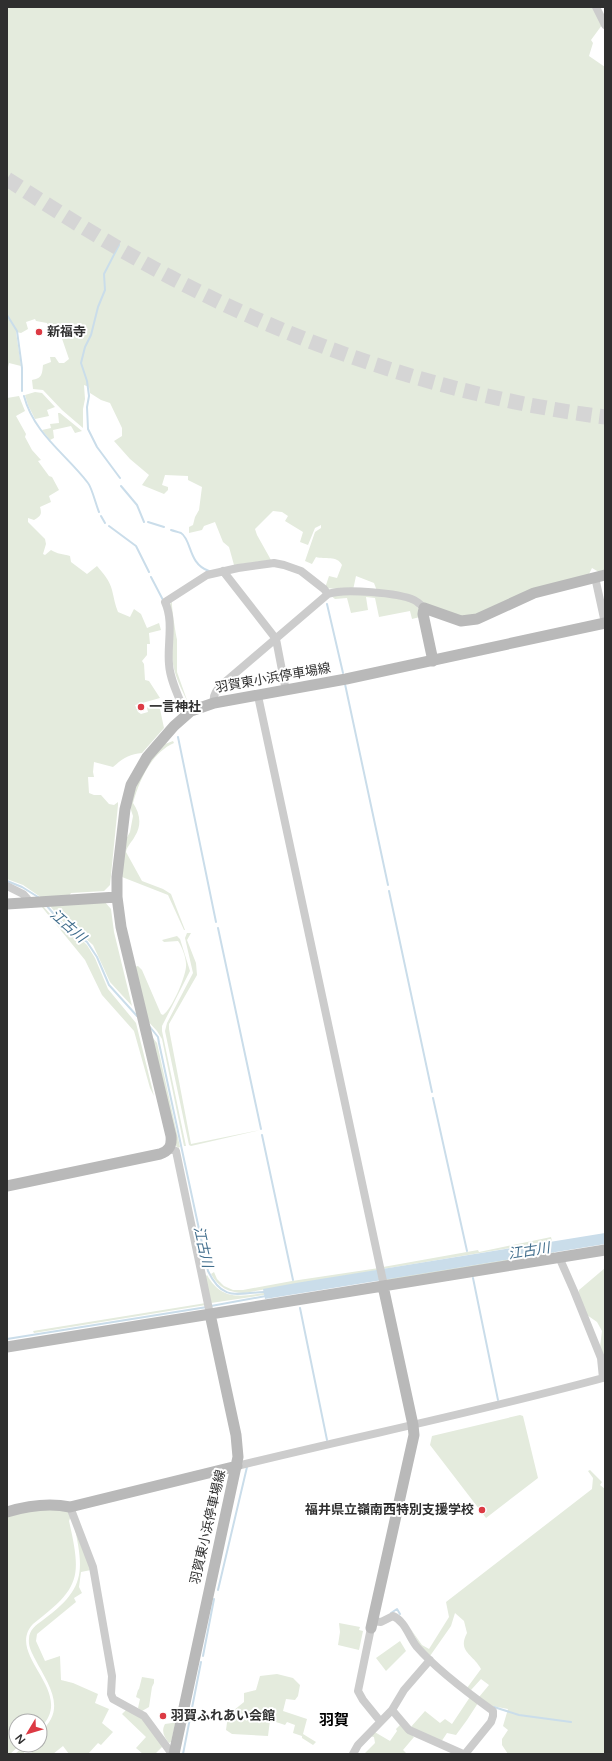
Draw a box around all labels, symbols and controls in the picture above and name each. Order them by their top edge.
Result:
place label: 新福寺 [47,324,86,340]
marker: 新福寺 [34,327,44,337]
street label: 羽賀東小浜停車場線 [214,660,332,696]
place label: 一言神社 [149,699,201,715]
marker: 一言神社 [136,702,146,712]
water label: 江古川 [47,906,91,948]
water label: 江古川 [190,1225,216,1271]
water label: 江古川 [507,1239,553,1263]
street label: 羽賀東小浜停車場線 [187,1468,229,1586]
place label: 福井県立嶺南西特別支援学校 [305,1502,474,1518]
marker: 福井県立嶺南西特別支援学校 [477,1505,487,1515]
place label: 羽賀ふれあい会館 [171,1708,275,1724]
marker: 羽賀ふれあい会館 [158,1711,168,1721]
district label: 羽賀 [319,1711,349,1729]
north arrow [8,1713,48,1753]
text: N [13,1731,28,1746]

